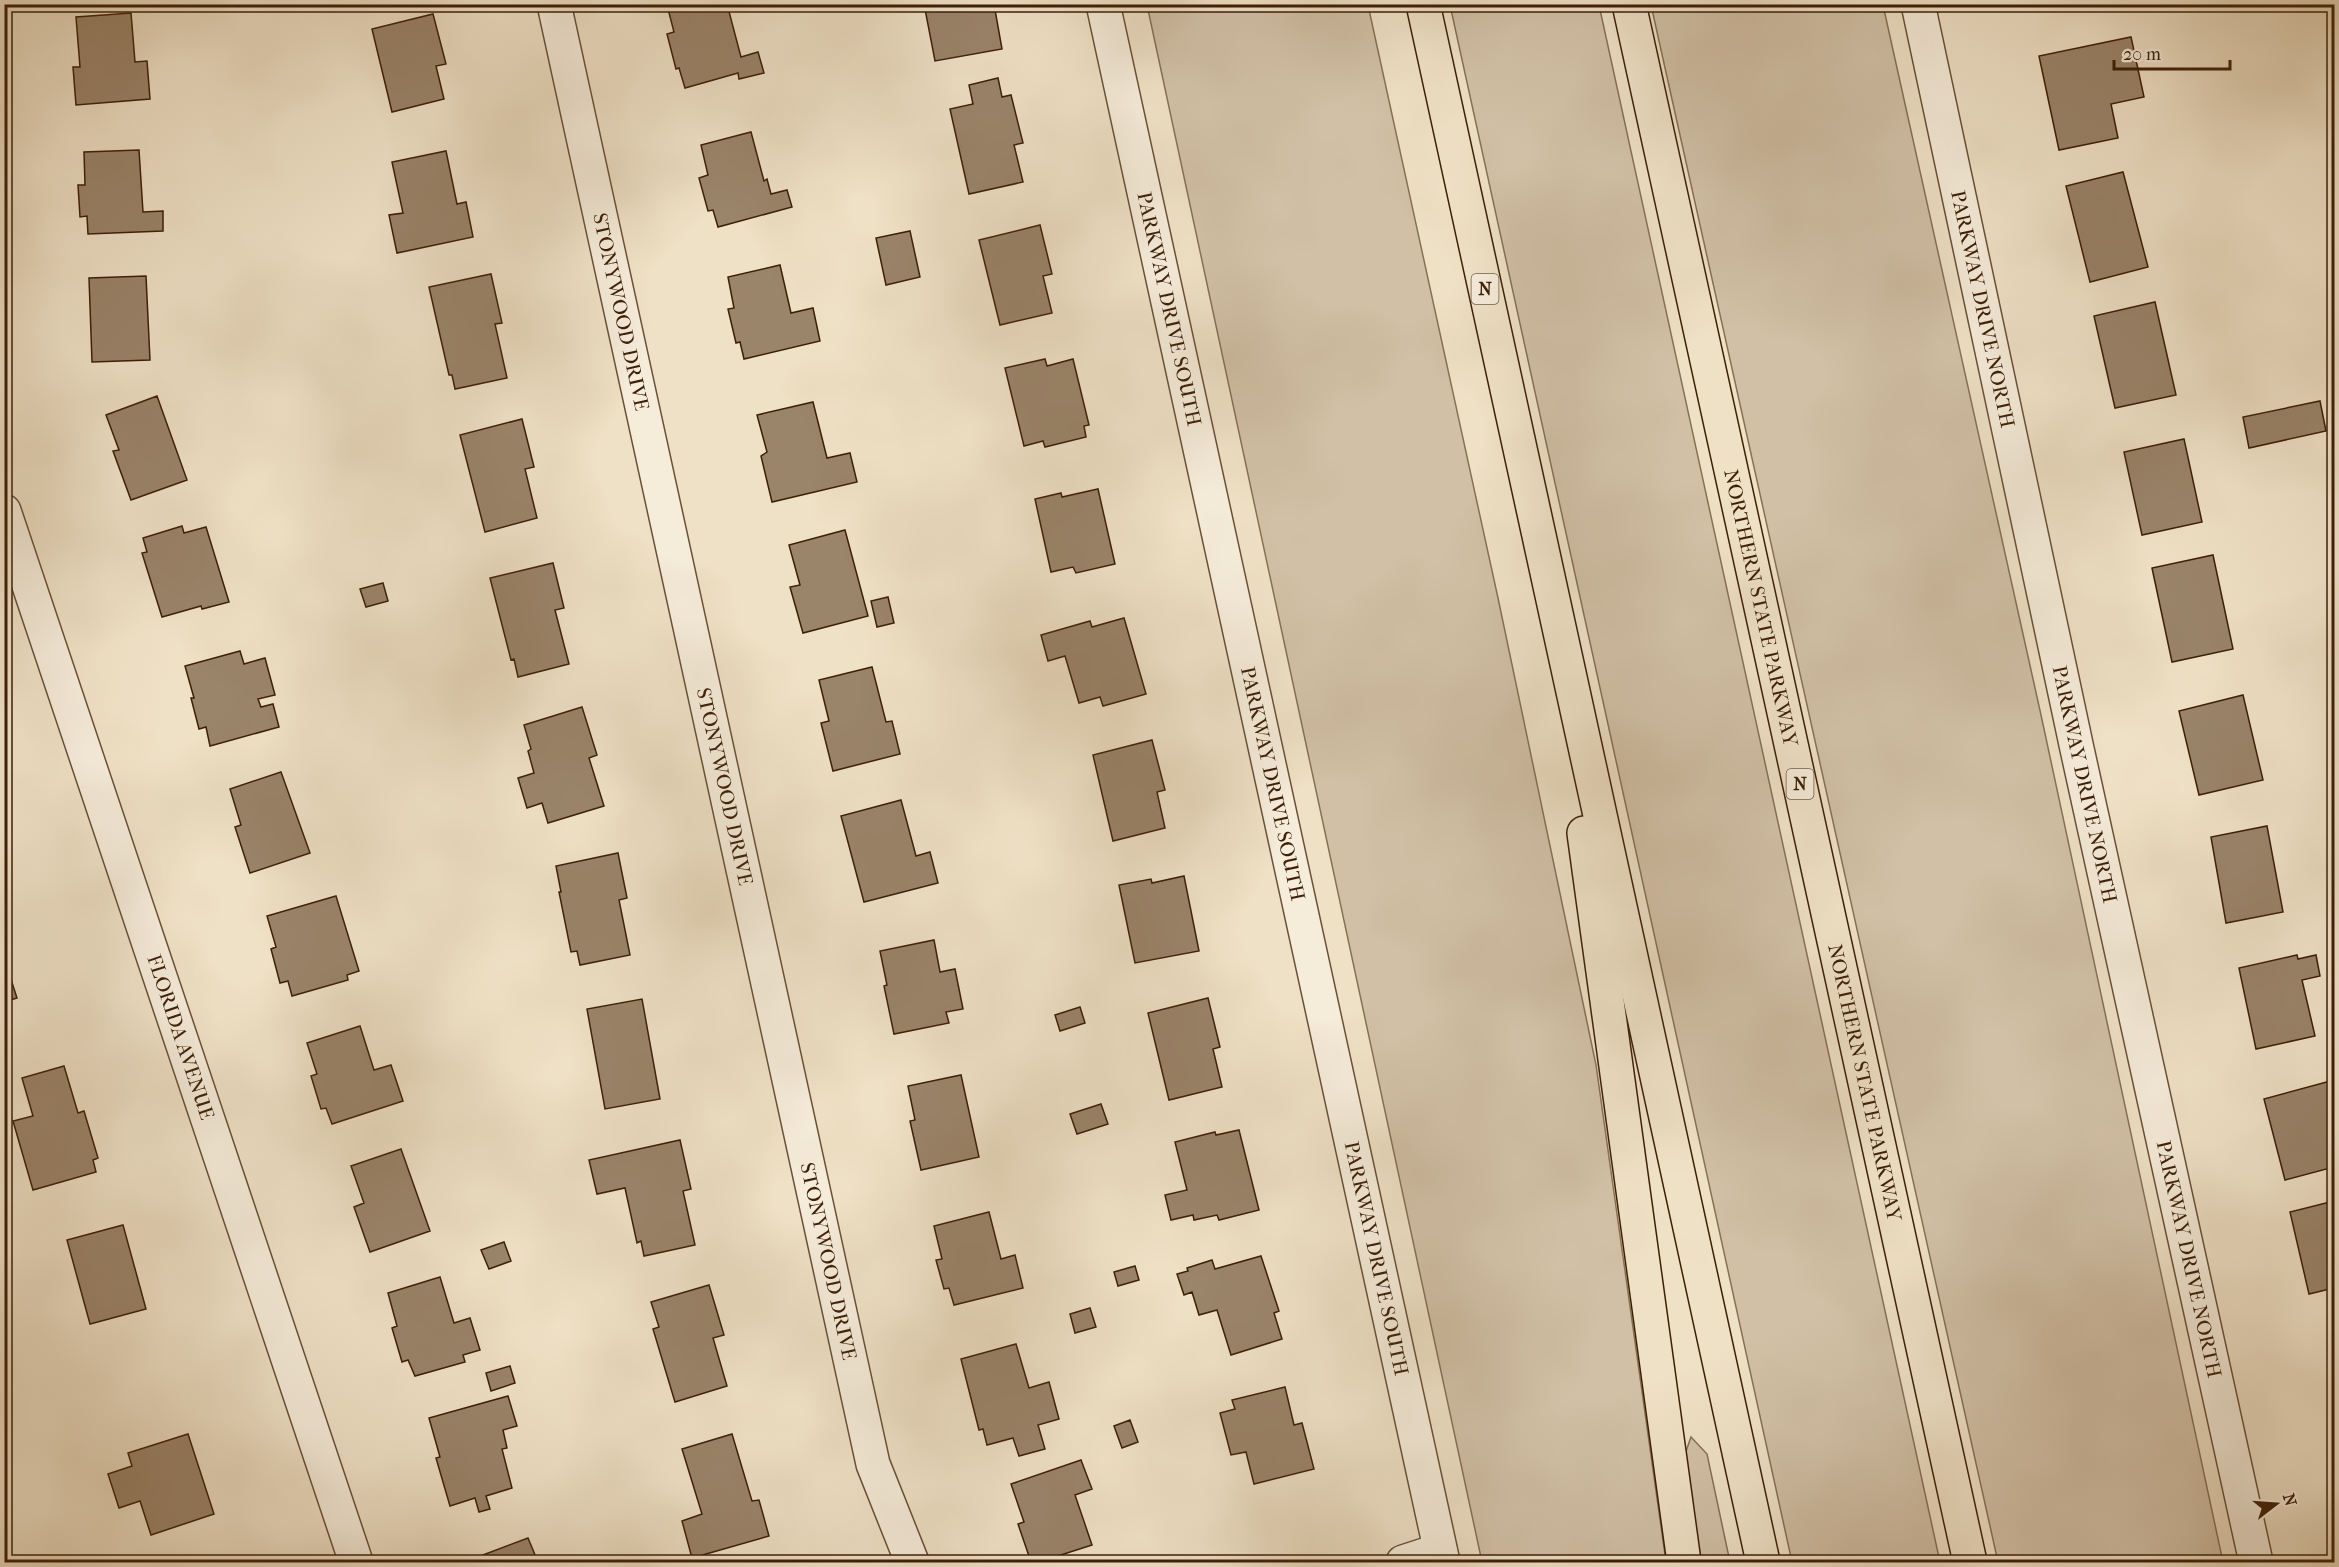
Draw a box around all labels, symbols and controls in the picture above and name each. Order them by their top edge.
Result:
scale bar [2114,33,2230,71]
text: 20 m [2123,44,2161,65]
street label: PARKWAY DRIVE NORTH [1947,188,2020,430]
street label: PARKWAY DRIVE SOUTH [1133,189,1206,428]
street label: STONYWOOD DRIVE [588,211,654,413]
road number: N [1472,274,1498,304]
street label: NORTHERN STATE PARKWAY [1720,467,1803,750]
street label: PARKWAY DRIVE SOUTH [1236,664,1310,903]
street label: PARKWAY DRIVE NORTH [2048,664,2122,905]
street label: STONYWOOD DRIVE [692,686,758,887]
road number: N [1786,769,1814,799]
street label: NORTHERN STATE PARKWAY [1824,942,1907,1225]
street label: FLORIDA AVENUE [143,951,219,1123]
street label: PARKWAY DRIVE NORTH [2152,1138,2227,1380]
street label: PARKWAY DRIVE SOUTH [1340,1139,1414,1378]
street label: STONYWOOD DRIVE [796,1160,861,1362]
north arrow [2246,1474,2306,1534]
text: N [2279,1491,2301,1509]

